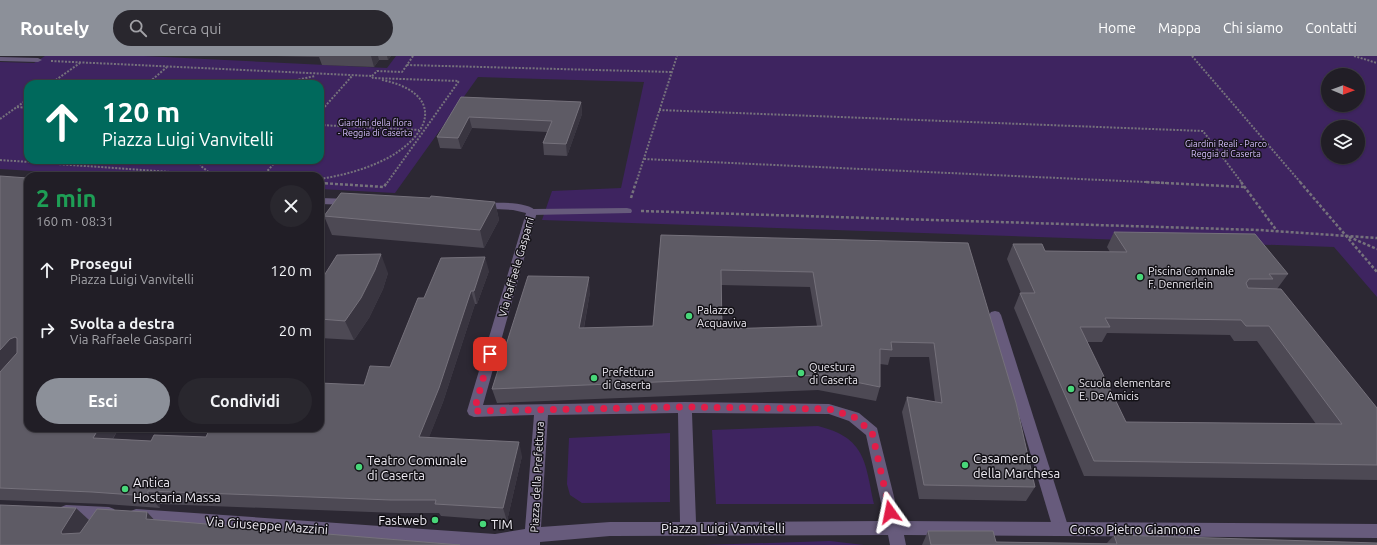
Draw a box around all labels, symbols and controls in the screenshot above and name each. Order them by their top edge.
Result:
search box [113,10,393,46]
text: Routely [20,17,89,39]
icon: search [127,17,149,39]
text: Cerca qui [159,20,221,37]
text: Home [1098,20,1136,36]
text: Mappa [1158,20,1201,36]
text: Chi siamo [1223,20,1283,36]
text: Contatti [1305,20,1357,36]
north arrow [1321,68,1365,112]
map controls [1321,68,1365,164]
icon: ahead [36,96,88,148]
text: 120 m [102,96,180,127]
park label: Giardini della flora - Reggia di Caserta [338,118,412,138]
button: layers [1321,120,1365,164]
text: Piazza Luigi Vanvitelli [102,129,274,149]
park label: Giardini Reali - Parco Reggia di Caserta [1185,139,1267,159]
text: 2 min [36,185,97,212]
button: close [270,185,312,227]
text: 160 m · 08:31 [36,214,114,228]
street label: Via Raffaele Gasparri [496,216,536,318]
text: Prosegui [70,255,132,272]
icon: ahead [36,259,58,281]
text: 120 m [270,262,312,279]
place label: Piscina Comunale F. Dennerlein [1148,265,1234,290]
text: Piazza Luigi Vanvitelli [70,272,194,286]
marker: Piscina Comunale F. Dennerlein [1135,272,1145,282]
place label: Palazzo Acquaviva [697,304,747,329]
marker: Palazzo Acquaviva [684,311,694,321]
text: Svolta a destra [70,315,175,332]
icon: right [36,319,58,341]
text: 20 m [279,322,312,339]
text: Via Raffaele Gasparri [70,332,192,346]
pin [473,337,507,371]
icon: arrive [479,343,501,365]
place label: Questura di Caserta [809,361,858,386]
place label: Prefettura di Caserta [602,366,654,391]
marker: Questura di Caserta [796,368,806,378]
marker: Prefettura di Caserta [589,373,599,383]
place label: Scuola elementare E. De Amicis [1079,377,1171,402]
button: Esci [36,378,170,424]
button: Condividi [178,378,312,424]
marker: Scuola elementare E. De Amicis [1066,384,1076,394]
street label: Piazza della Prefettura [528,421,546,533]
place label: Casamento della Marchesa [973,451,1060,480]
place label: Teatro Comunale di Caserta [367,453,467,482]
marker: Casamento della Marchesa [960,460,970,470]
marker: Teatro Comunale di Caserta [354,462,364,472]
place label: Antica Hostaria Massa [133,475,221,504]
marker: Antica Hostaria Massa [120,484,130,494]
position arrow [869,491,911,533]
place label: Fastweb [378,513,427,527]
street label: Via Giuseppe Mazzini [205,514,329,536]
marker: Fastweb [430,515,440,525]
place label: TIM [491,517,513,531]
marker: TIM [478,519,488,529]
street label: Piazza Luigi Vanvitelli [661,521,785,535]
street label: Corso Pietro Giannone [1070,522,1200,536]

